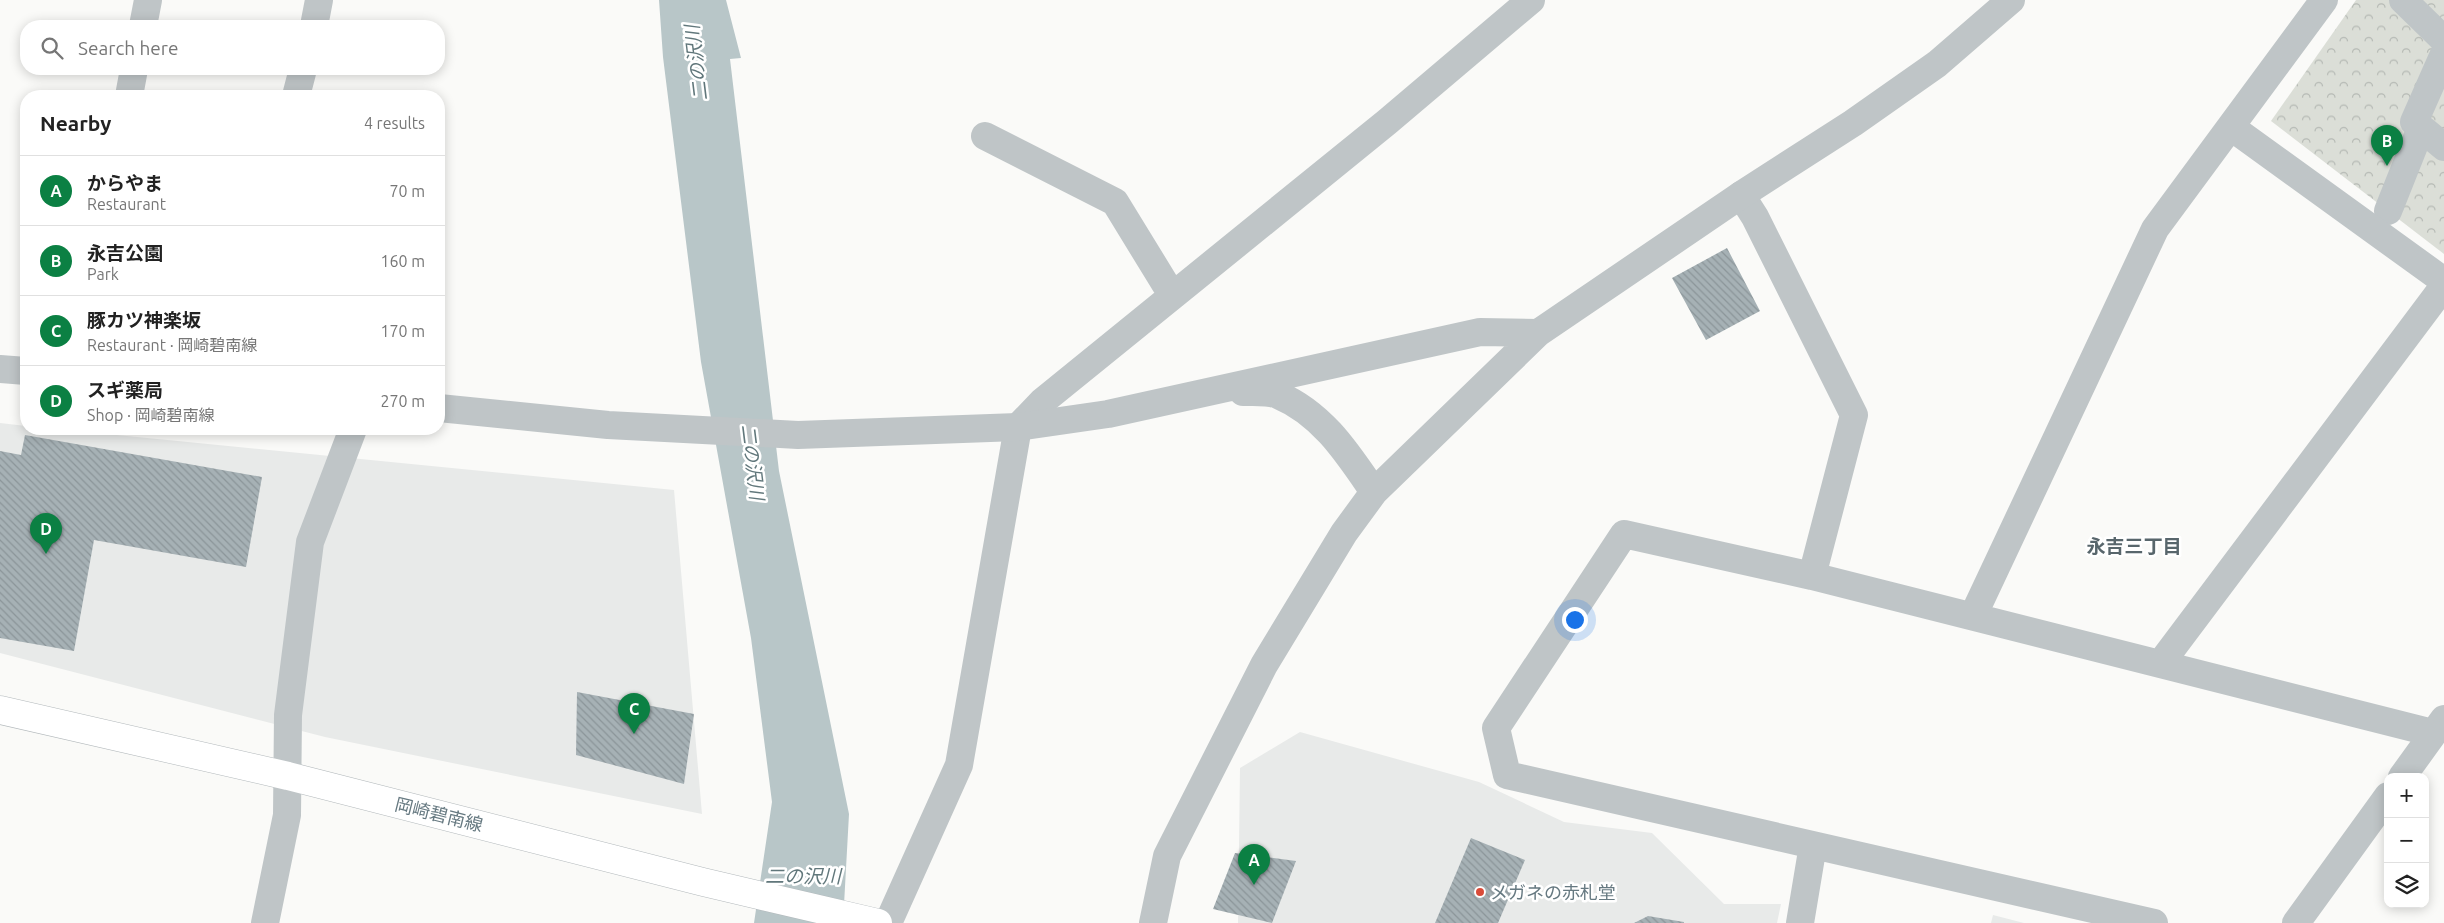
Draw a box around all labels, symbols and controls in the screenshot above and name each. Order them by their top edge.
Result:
search box [20,20,445,75]
water label: 二の沢川 [680,22,712,102]
icon: search [38,34,66,62]
text: Search here [78,37,178,59]
text: Nearby [40,111,111,135]
text: 4 results [364,114,425,132]
pin: B [2371,125,2403,166]
text: からやま [87,172,163,194]
text: A [50,182,62,200]
text: 70 m [389,182,425,200]
text: Restaurant [87,195,166,213]
text: 永吉公園 [87,242,163,264]
text: B [51,252,61,270]
text: 160 m [380,252,425,270]
text: Park [87,265,119,283]
text: 豚カツ神楽坂 [87,309,201,331]
text: C [51,322,61,340]
text: 170 m [380,322,425,340]
text: Restaurant · 岡崎碧南線 [87,336,257,354]
text: スギ薬局 [87,379,163,401]
text: D [50,392,62,410]
text: 270 m [380,392,425,410]
text: Shop · 岡崎碧南線 [87,406,215,424]
water label: 二の沢川 [737,423,769,503]
pin: D [30,513,62,554]
district label: 永吉三丁目 [2086,535,2182,557]
your location [1562,607,1588,633]
pin: C [618,693,650,734]
map controls [2384,773,2429,908]
button: + [2384,773,2429,818]
street label: 岡崎碧南線 [393,793,485,835]
button: − [2384,818,2429,863]
pin: A [1238,844,1270,885]
button: layers [2384,863,2429,908]
water label: 二の沢川 [765,865,843,887]
place label: メガネの赤札堂 [1490,882,1616,902]
marker: メガネの赤札堂 [1474,886,1486,898]

